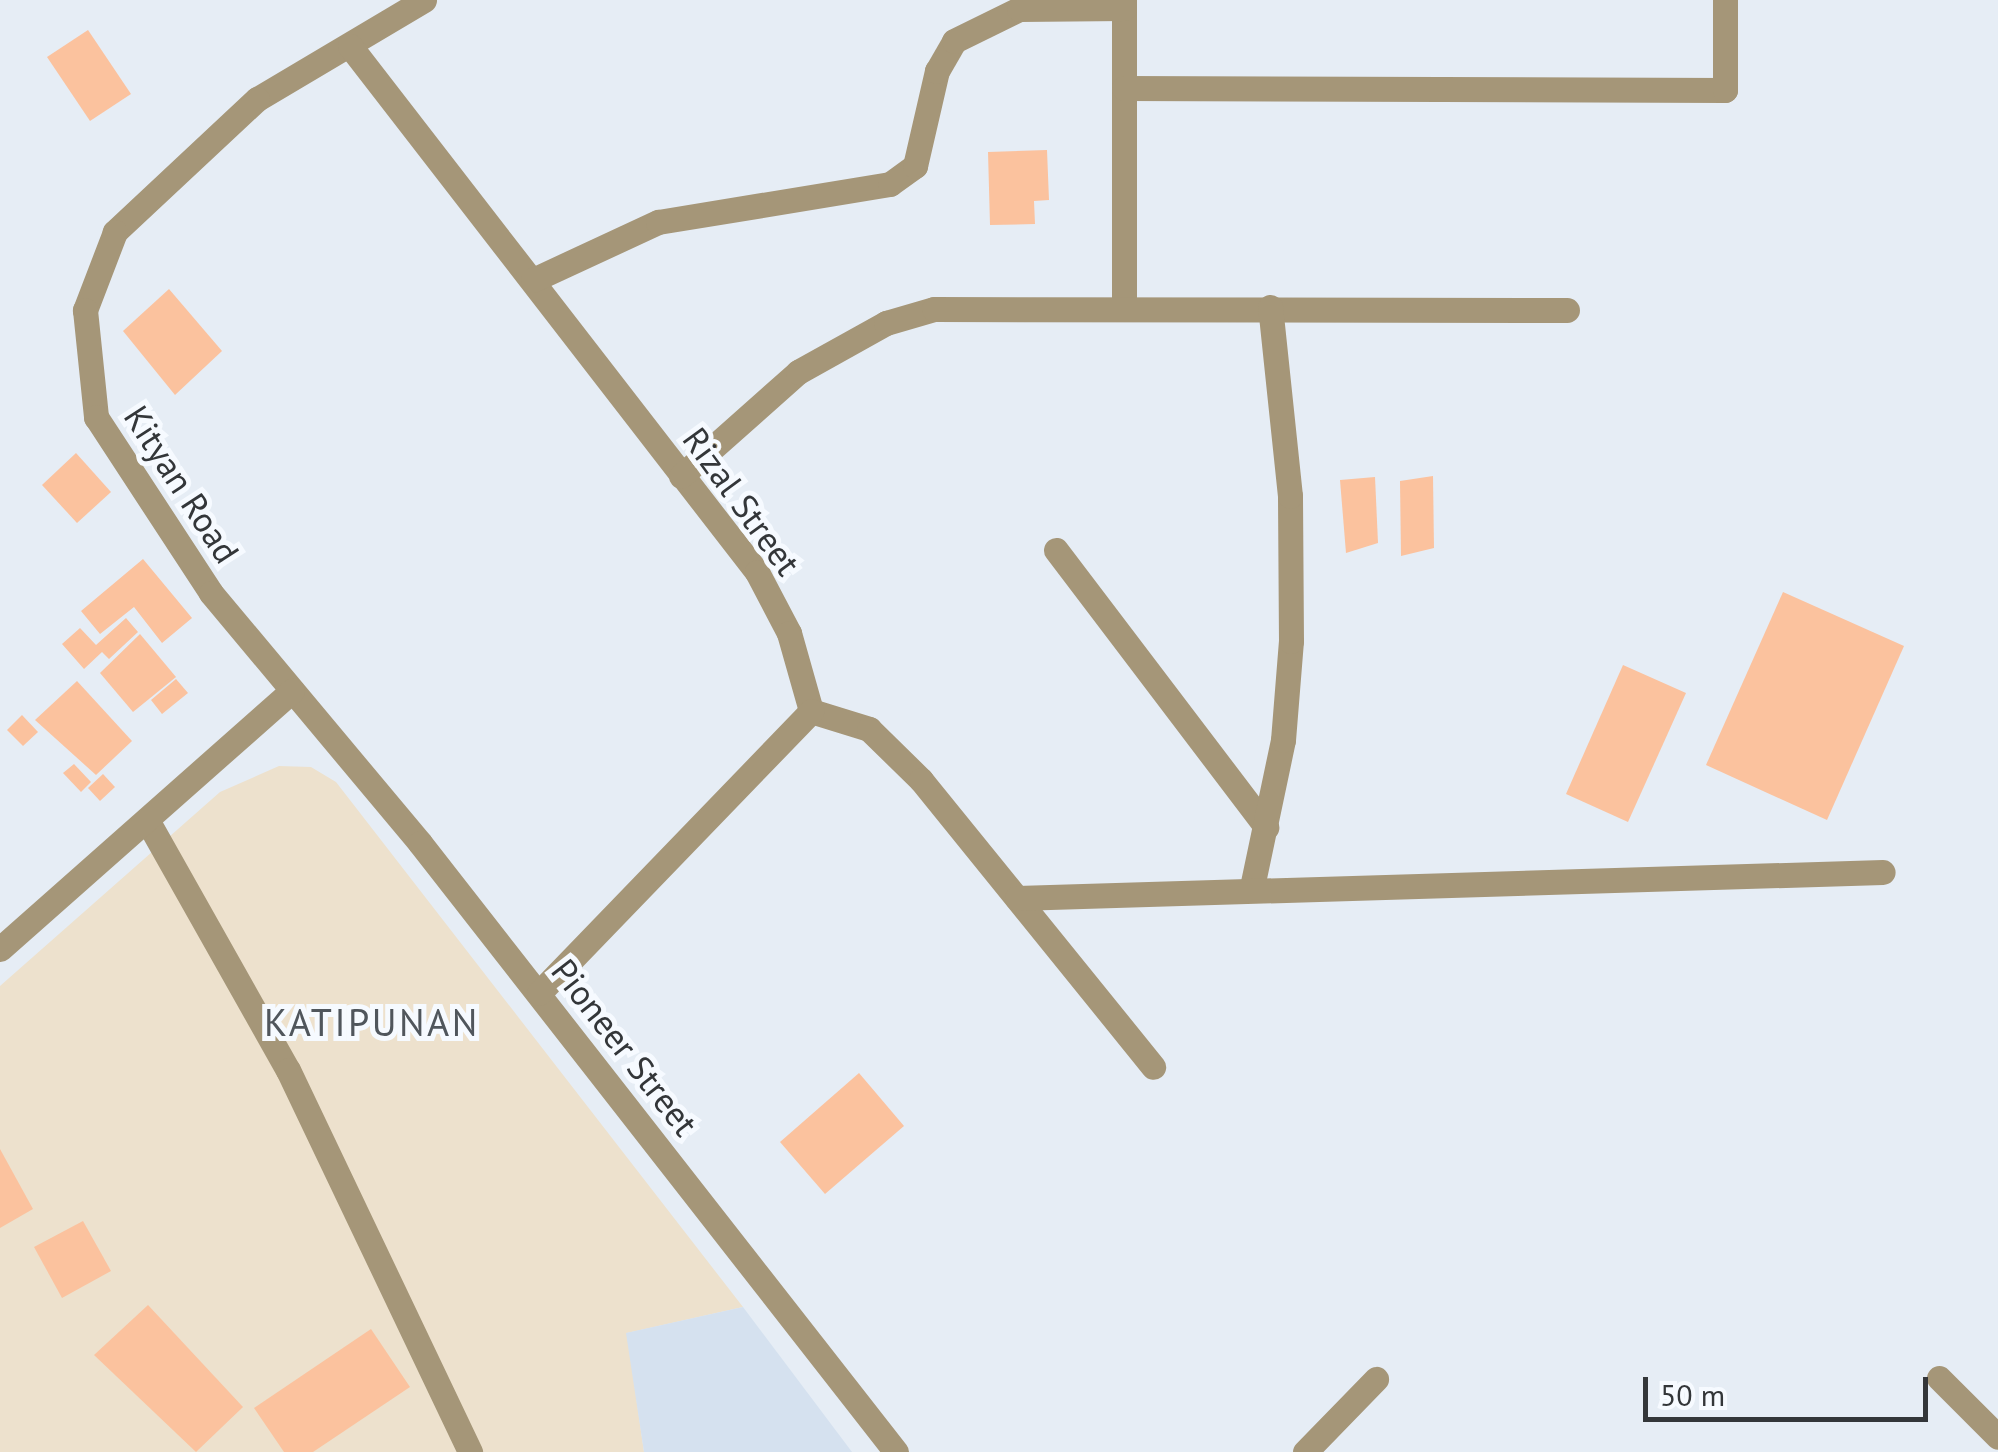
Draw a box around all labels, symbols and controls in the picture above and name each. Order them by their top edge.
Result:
street label: Kityan Road [116,398,248,570]
street label: Rizal Street [674,419,810,583]
street label: Pioneer Street [543,950,707,1144]
district label: KATIPUNAN [264,999,480,1045]
scale bar [1648,1357,1933,1419]
text: 50 m [1660,1375,1725,1414]

